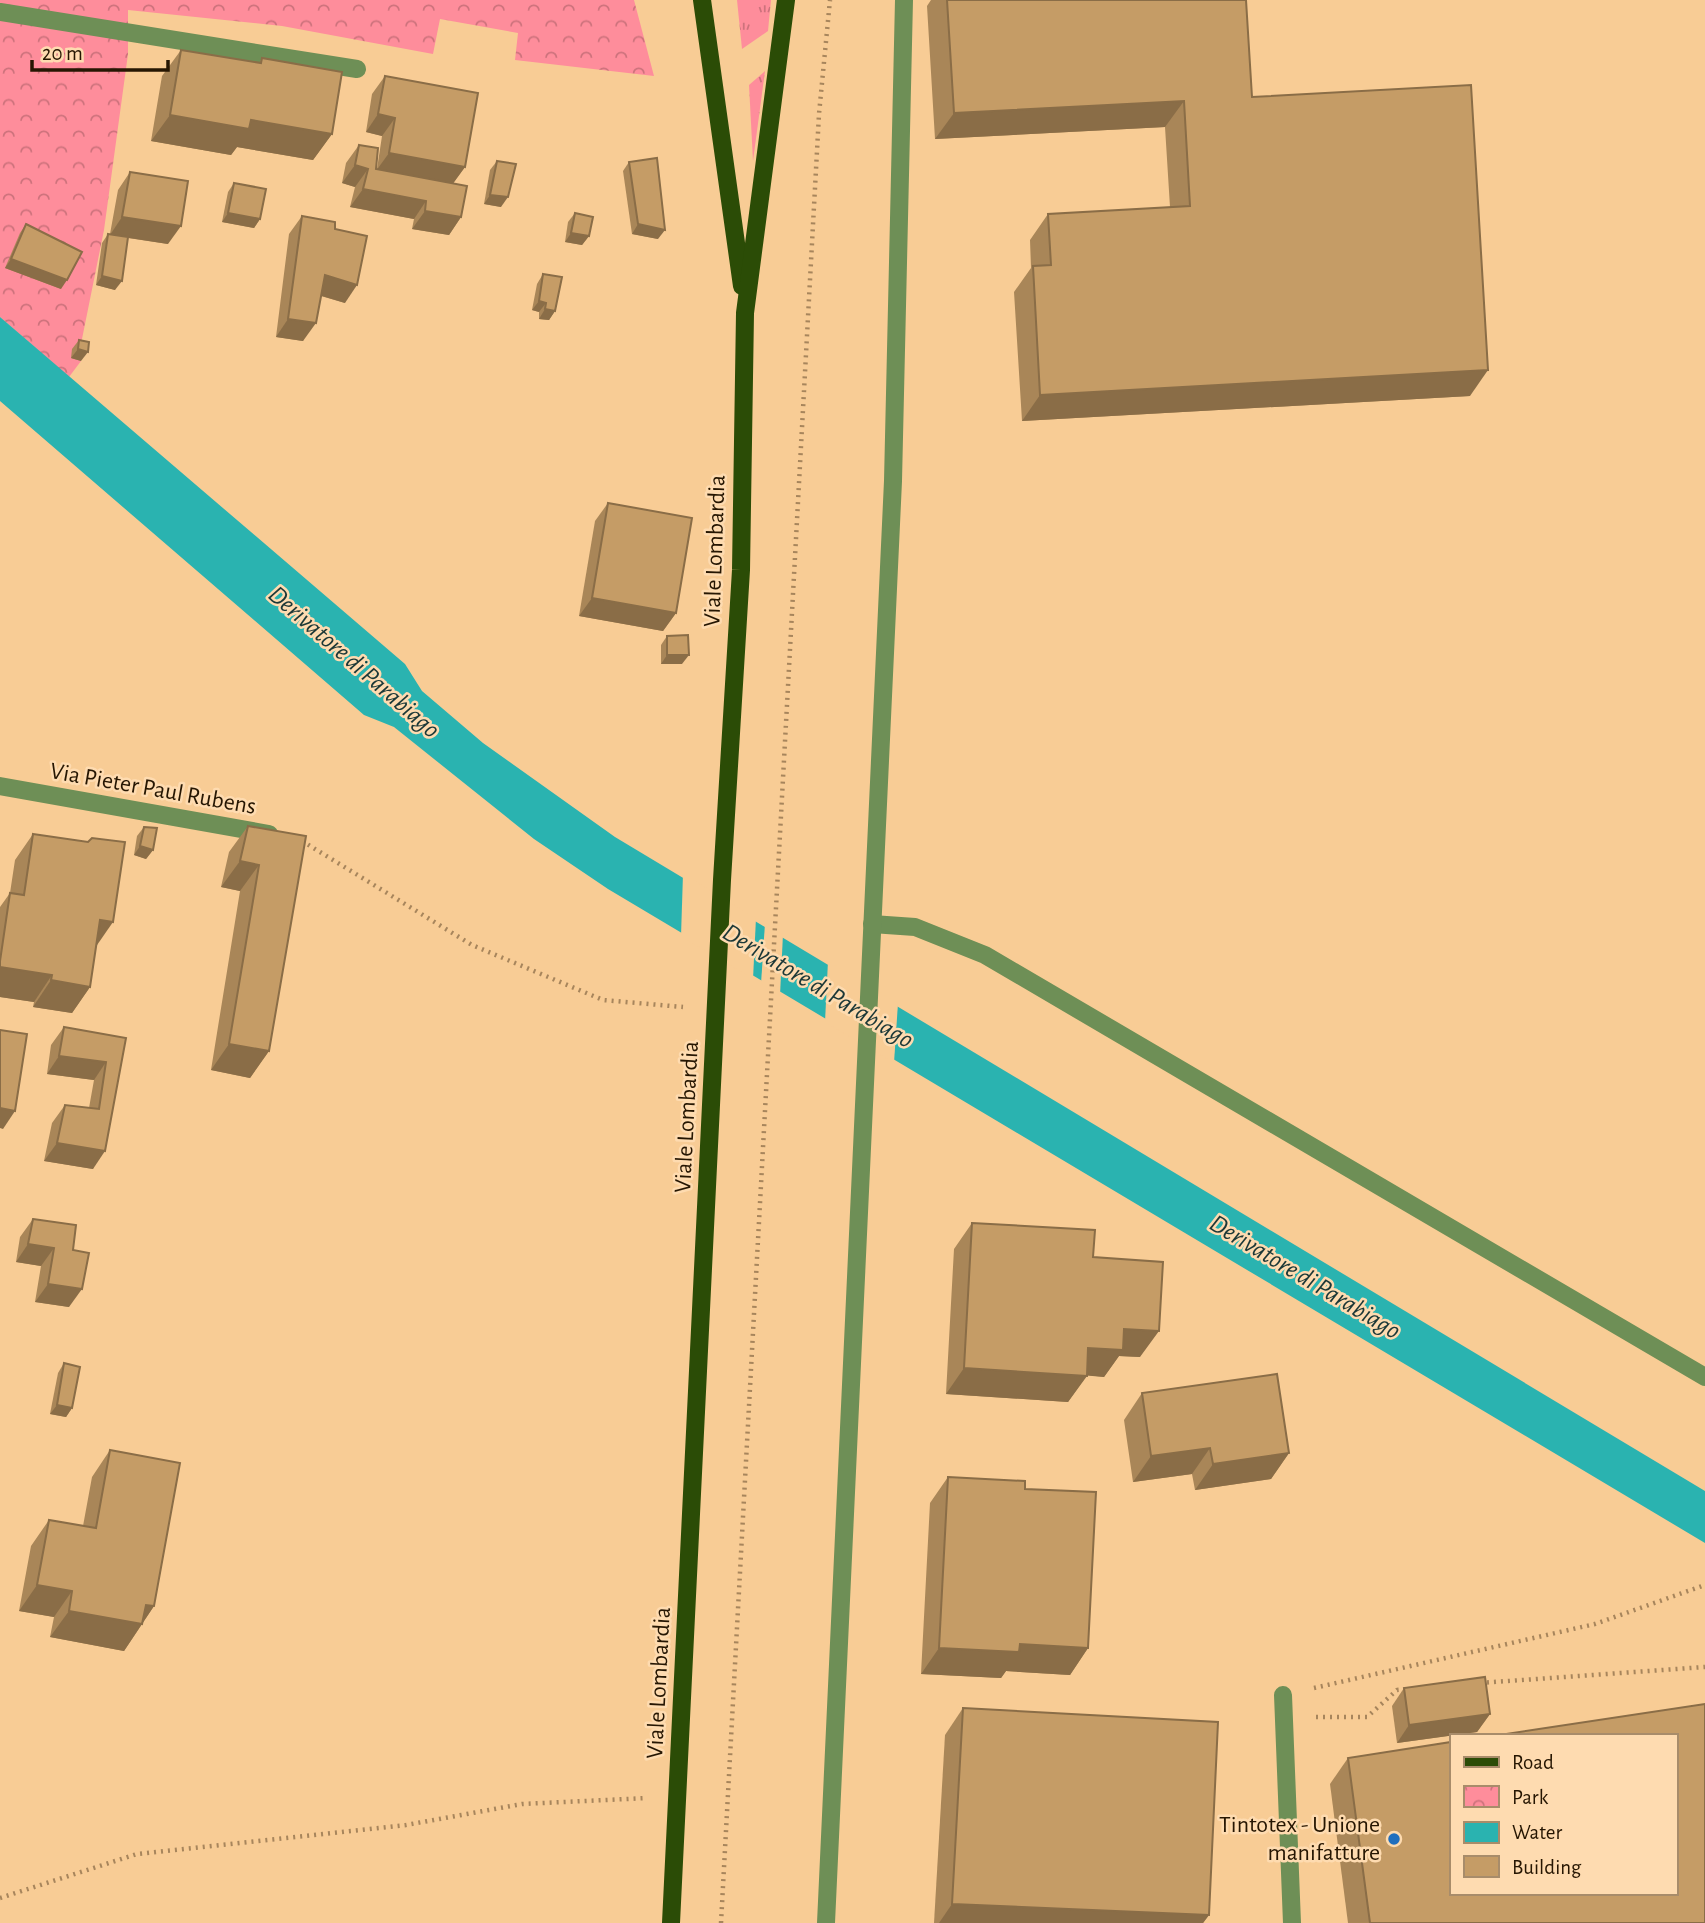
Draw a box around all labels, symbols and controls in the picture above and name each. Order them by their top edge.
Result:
scale bar [32,28,168,72]
text: 20 m [42,43,83,64]
street label: Viale Lombardia [700,475,730,627]
water label: Derivatore di Parabiago [263,581,445,743]
street label: Via Pieter Paul Rubens [48,759,258,819]
water label: Derivatore di Parabiago [718,919,918,1053]
street label: Viale Lombardia [671,1040,703,1194]
water label: Derivatore di Parabiago [1205,1210,1405,1344]
street label: Viale Lombardia [643,1606,675,1760]
legend [1450,1734,1677,1895]
text: Road [1512,1752,1554,1773]
text: Park [1512,1787,1549,1808]
place label: Tintotex - Unione manifatture [1219,1813,1380,1865]
text: Water [1512,1822,1562,1843]
marker: Tintotex - Unione manifatture [1386,1831,1402,1847]
text: Building [1512,1857,1582,1878]

